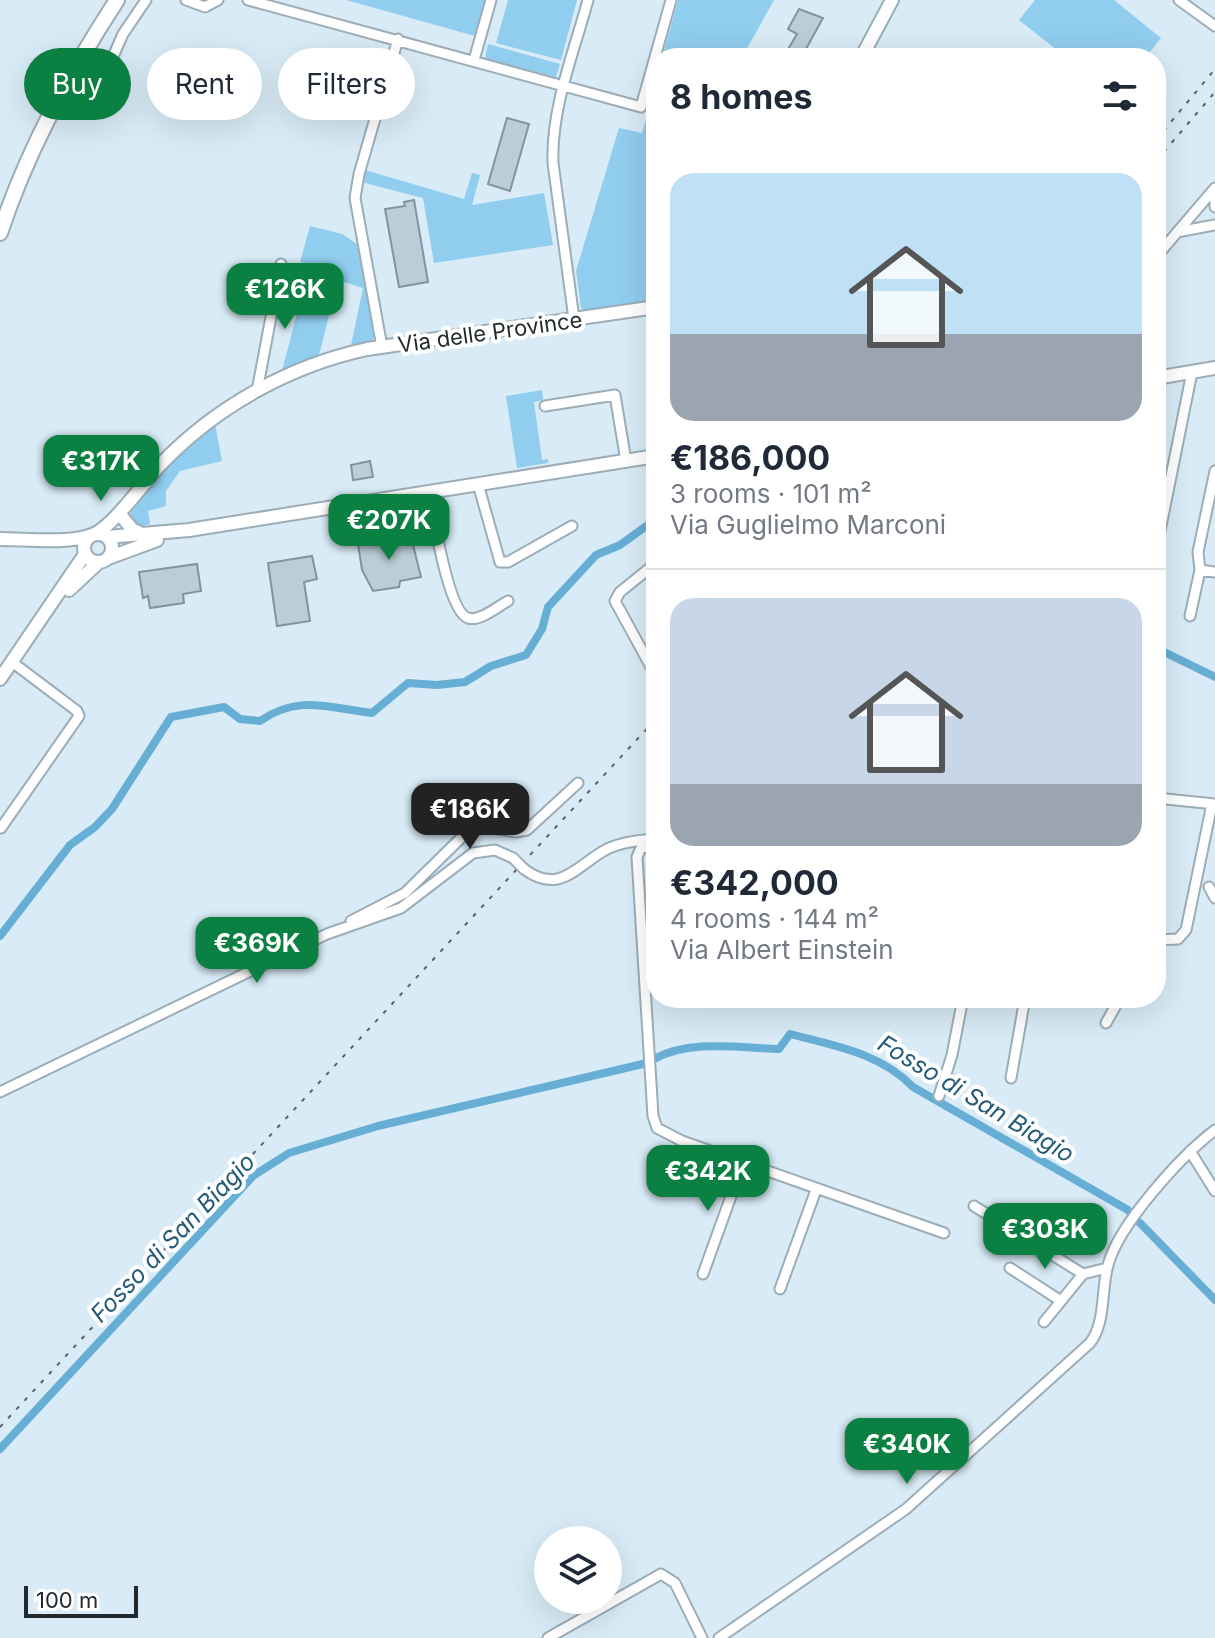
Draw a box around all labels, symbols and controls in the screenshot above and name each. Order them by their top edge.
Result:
chip: Buy [24,48,131,120]
chip: Rent [147,48,262,120]
chip: Filters [278,48,415,120]
icon: filters [1098,74,1142,118]
text: 8 homes [670,76,813,117]
icon: home [834,225,978,369]
pin: €126K [229,263,341,331]
text: €126K [245,273,325,304]
street label: Via delle Province [396,306,584,358]
pin: €317K [45,435,157,503]
text: €186,000 [670,437,830,478]
text: €317K [61,445,141,476]
text: 3 rooms · 101 m² [670,478,872,509]
pin: €207K [333,494,445,562]
text: €207K [346,504,432,535]
text: Via Guglielmo Marconi [670,509,946,540]
icon: home [834,650,978,794]
pin: €186K [414,783,526,851]
text: €186K [429,793,511,824]
text: €342,000 [670,862,839,903]
text: 4 rooms · 144 m² [670,903,879,934]
pin: €369K [201,917,313,985]
text: €369K [213,927,301,958]
text: Via Albert Einstein [670,934,894,965]
water label: Fosso di San Biagio [873,1029,1080,1169]
pin: €342K [652,1145,764,1213]
water label: Fosso di San Biagio [85,1147,261,1328]
text: €342K [664,1155,752,1186]
pin: €303K [989,1203,1101,1271]
text: €303K [1001,1213,1089,1244]
pin: €340K [851,1418,963,1486]
text: €340K [863,1428,951,1459]
map controls [534,1526,622,1614]
button: layers [534,1526,622,1614]
scale bar [24,1582,138,1618]
text: 100 m [36,1587,98,1613]

